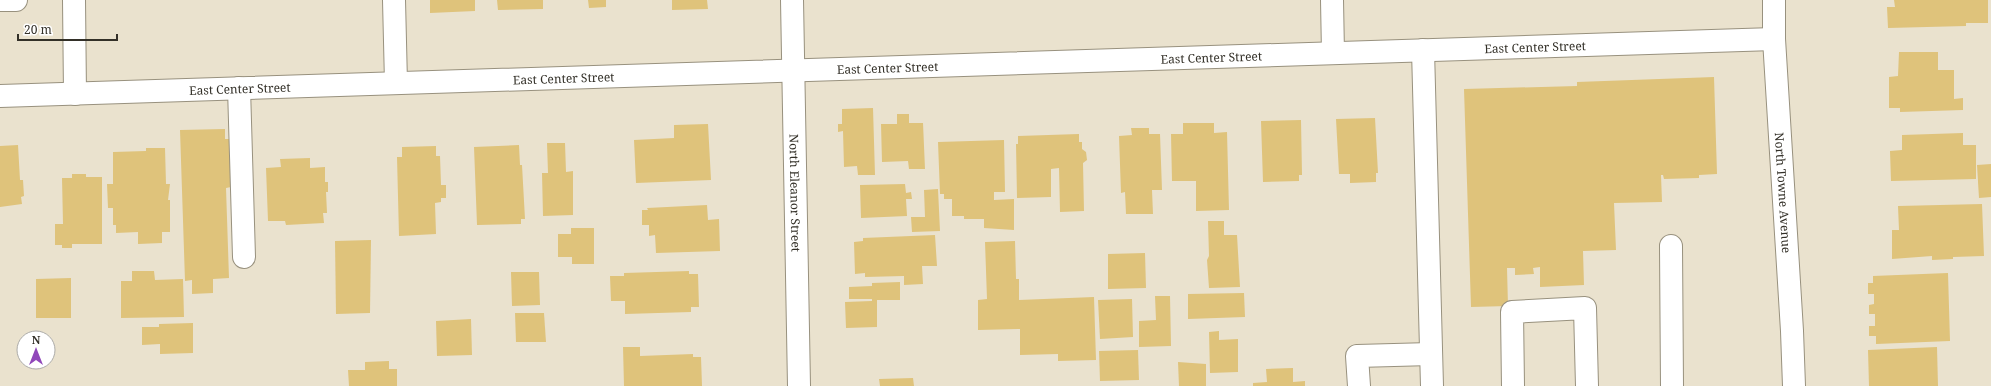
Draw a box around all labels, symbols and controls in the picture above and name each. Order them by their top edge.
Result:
scale bar [18,16,117,42]
text: 20 m [24,21,52,38]
street label: East Center Street [1484,37,1586,57]
street label: East Center Street [1160,47,1262,67]
street label: East Center Street [837,57,939,78]
street label: East Center Street [513,68,615,88]
street label: East Center Street [189,78,291,98]
street label: North Towne Avenue [1771,132,1796,254]
street label: North Eleanor Street [786,134,805,252]
north arrow [16,330,56,370]
text: N [32,332,41,347]

